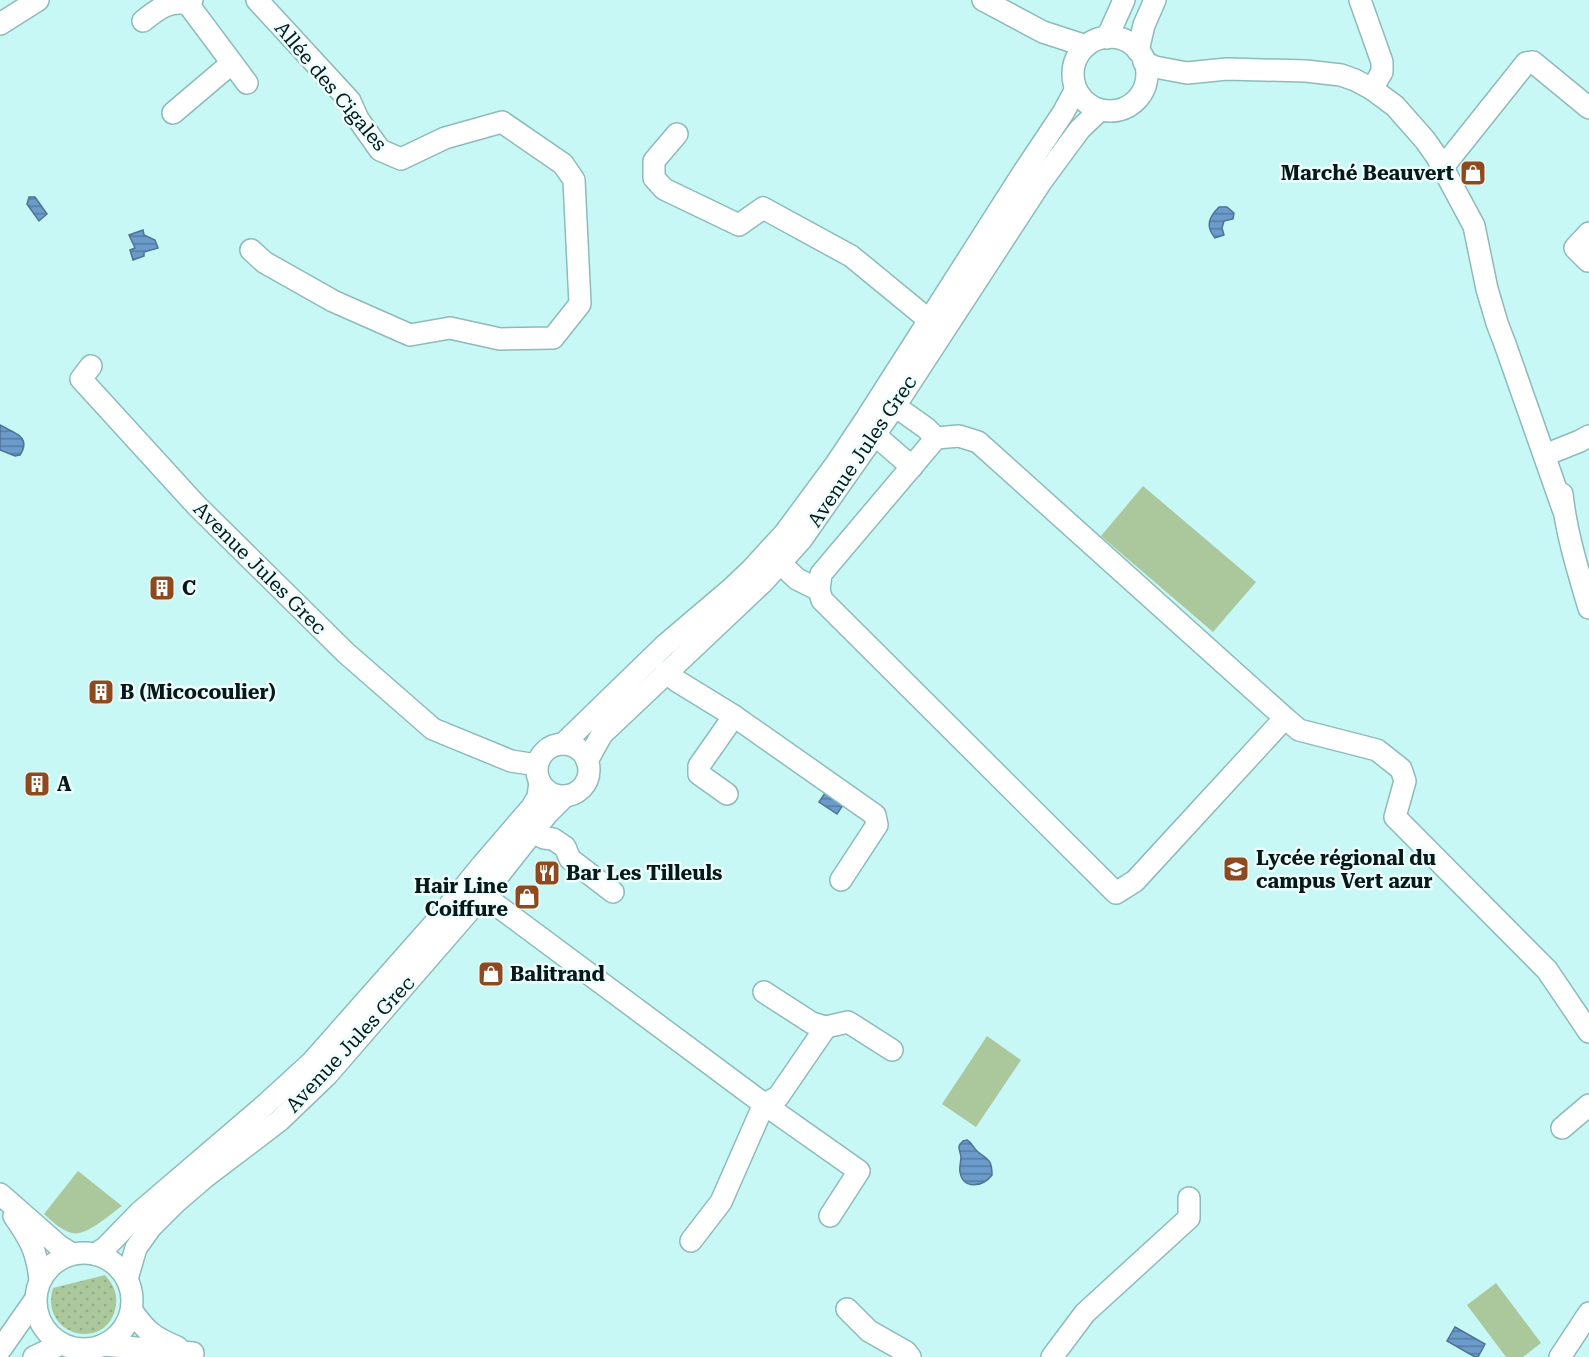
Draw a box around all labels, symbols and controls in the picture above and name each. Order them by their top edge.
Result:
street label: Allée des Cigales [270,16,392,156]
shop icon: Marché Beauvert [1458,158,1488,188]
place label: Marché Beauvert [1281,161,1454,185]
street label: Avenue Jules Grec [802,371,922,531]
street label: Avenue Jules Grec [189,497,331,639]
building icon: C [147,573,177,603]
place label: C [182,576,196,600]
building icon: B (Micocoulier) [86,677,116,707]
place label: B (Micocoulier) [120,680,276,704]
building icon: A [22,769,52,799]
place label: A [57,772,72,796]
place label: Lycée régional du campus Vert azur [1256,846,1436,893]
school or university icon: Lycée régional du campus Vert azur [1221,854,1251,884]
restaurant icon: Bar Les Tilleuls [532,858,562,888]
place label: Bar Les Tilleuls [566,861,722,885]
place label: Hair Line Coiffure [414,874,508,921]
shop icon: Hair Line Coiffure [512,882,542,912]
shop icon: Balitrand [476,959,506,989]
place label: Balitrand [510,962,605,986]
street label: Avenue Jules Grec [281,971,419,1117]

